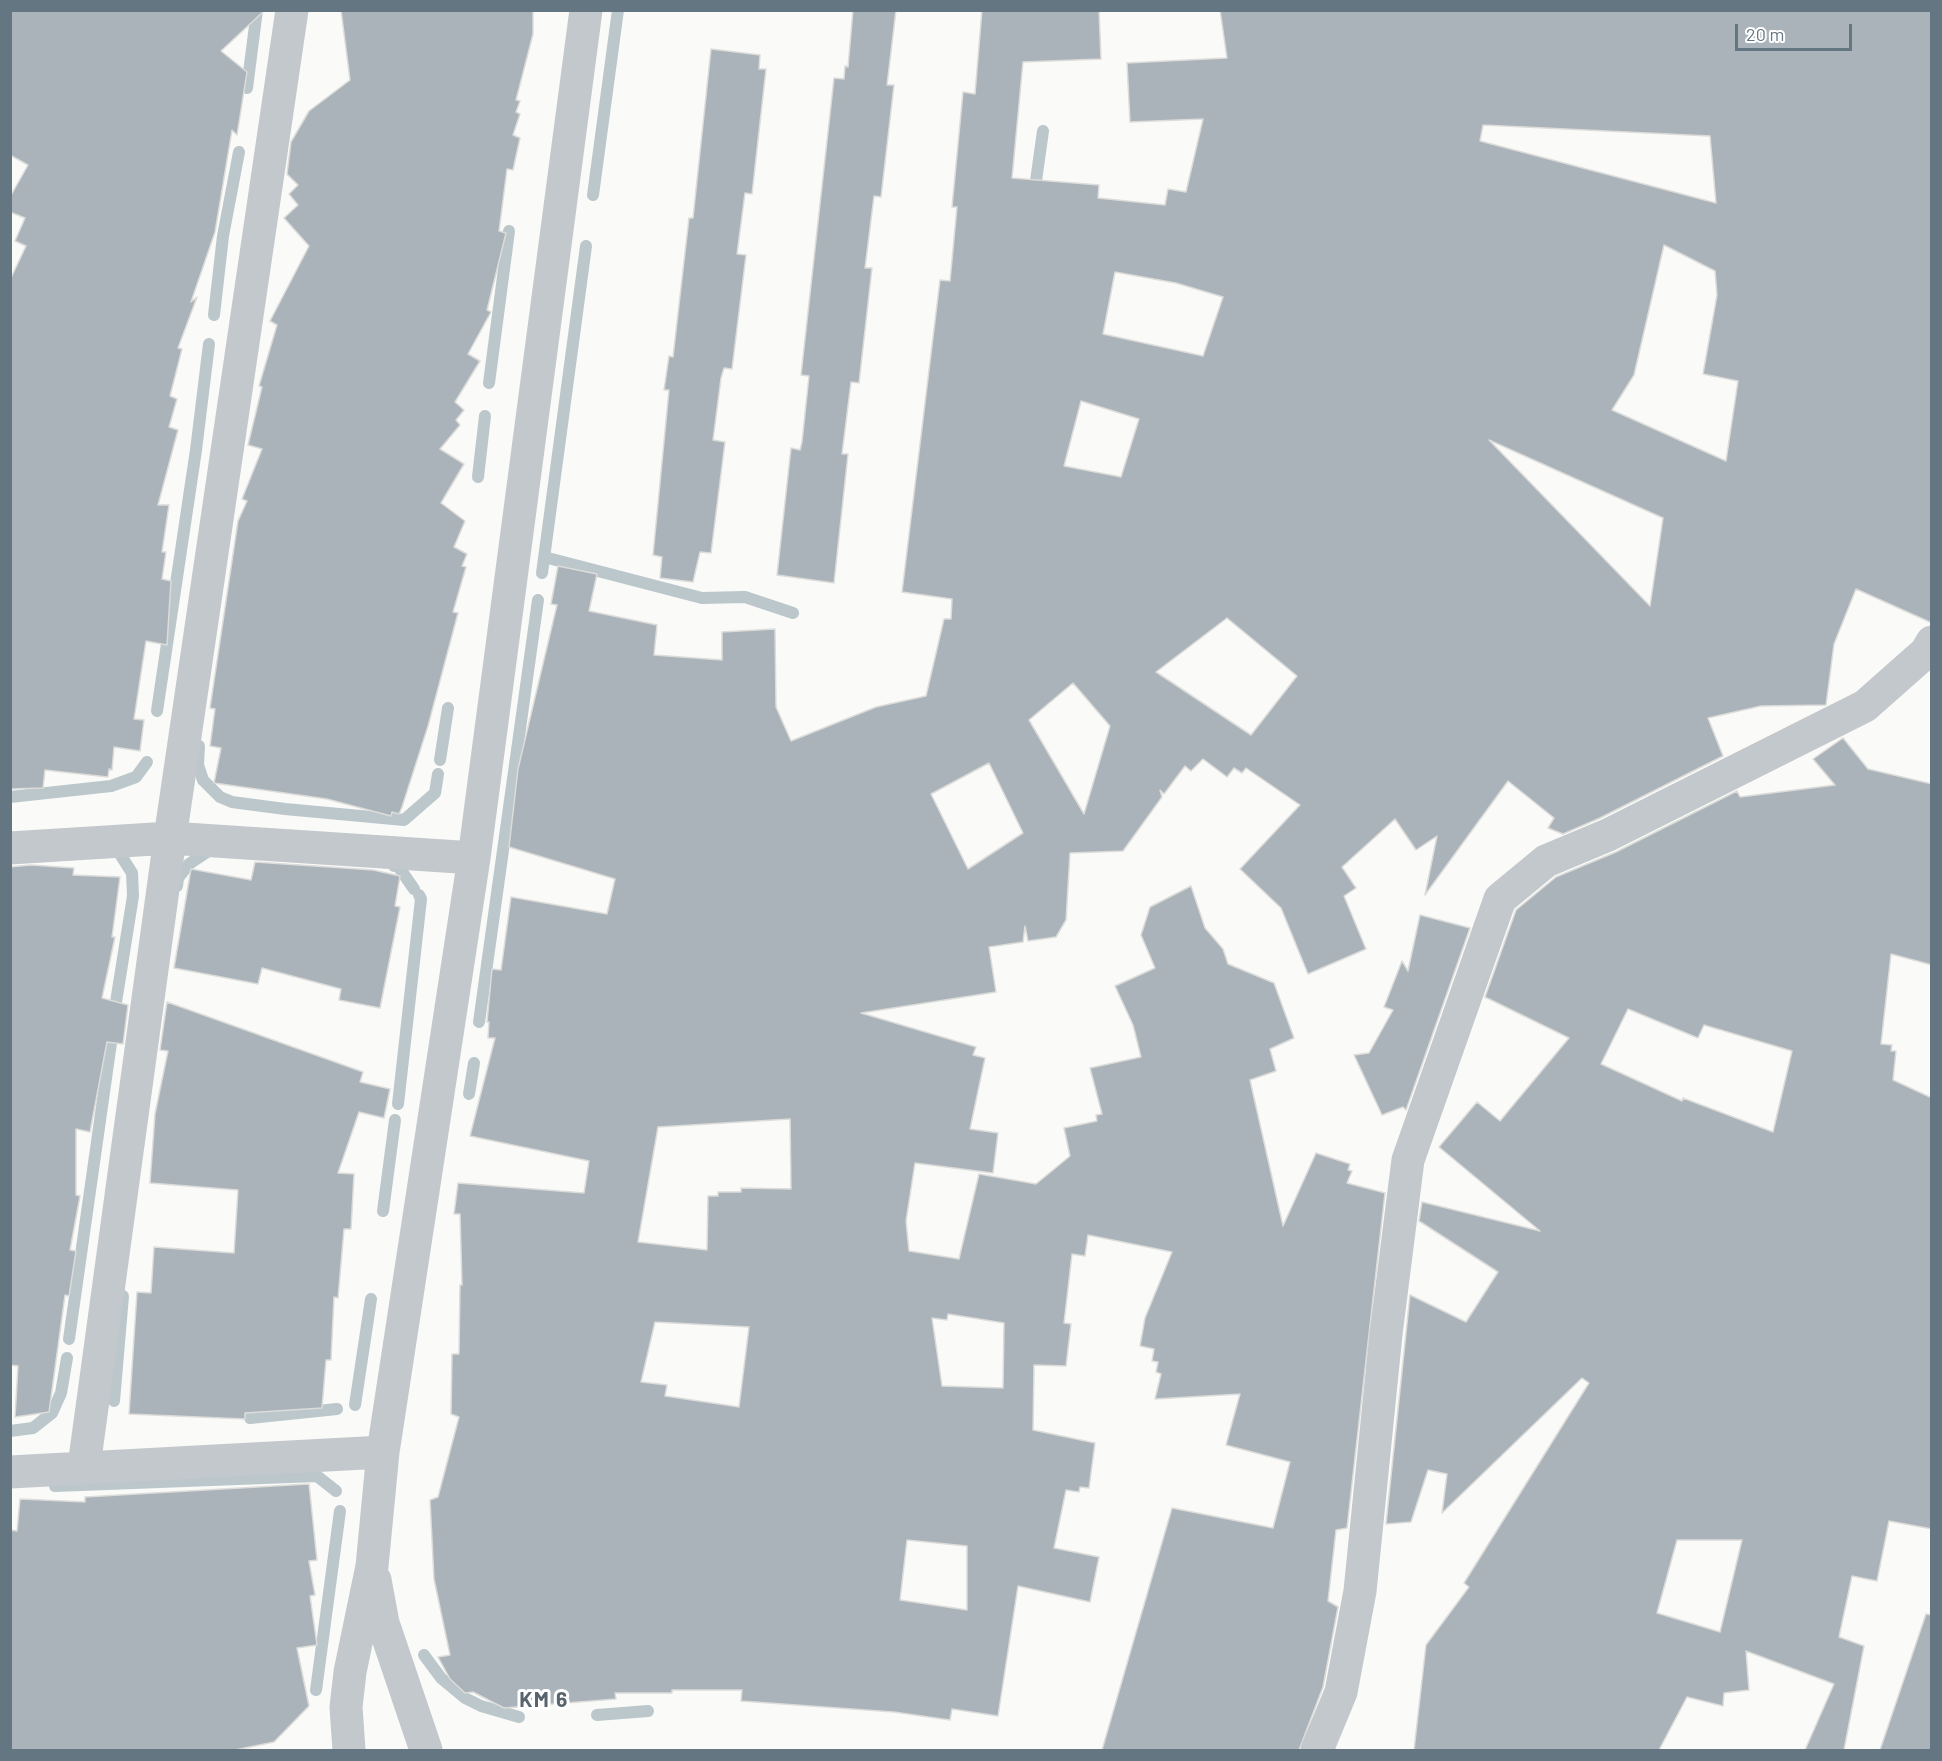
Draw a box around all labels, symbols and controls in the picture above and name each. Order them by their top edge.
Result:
scale bar [1738,12,1855,50]
text: 20 m [1746,23,1784,45]
district label: KM 6 [519,1687,569,1713]

